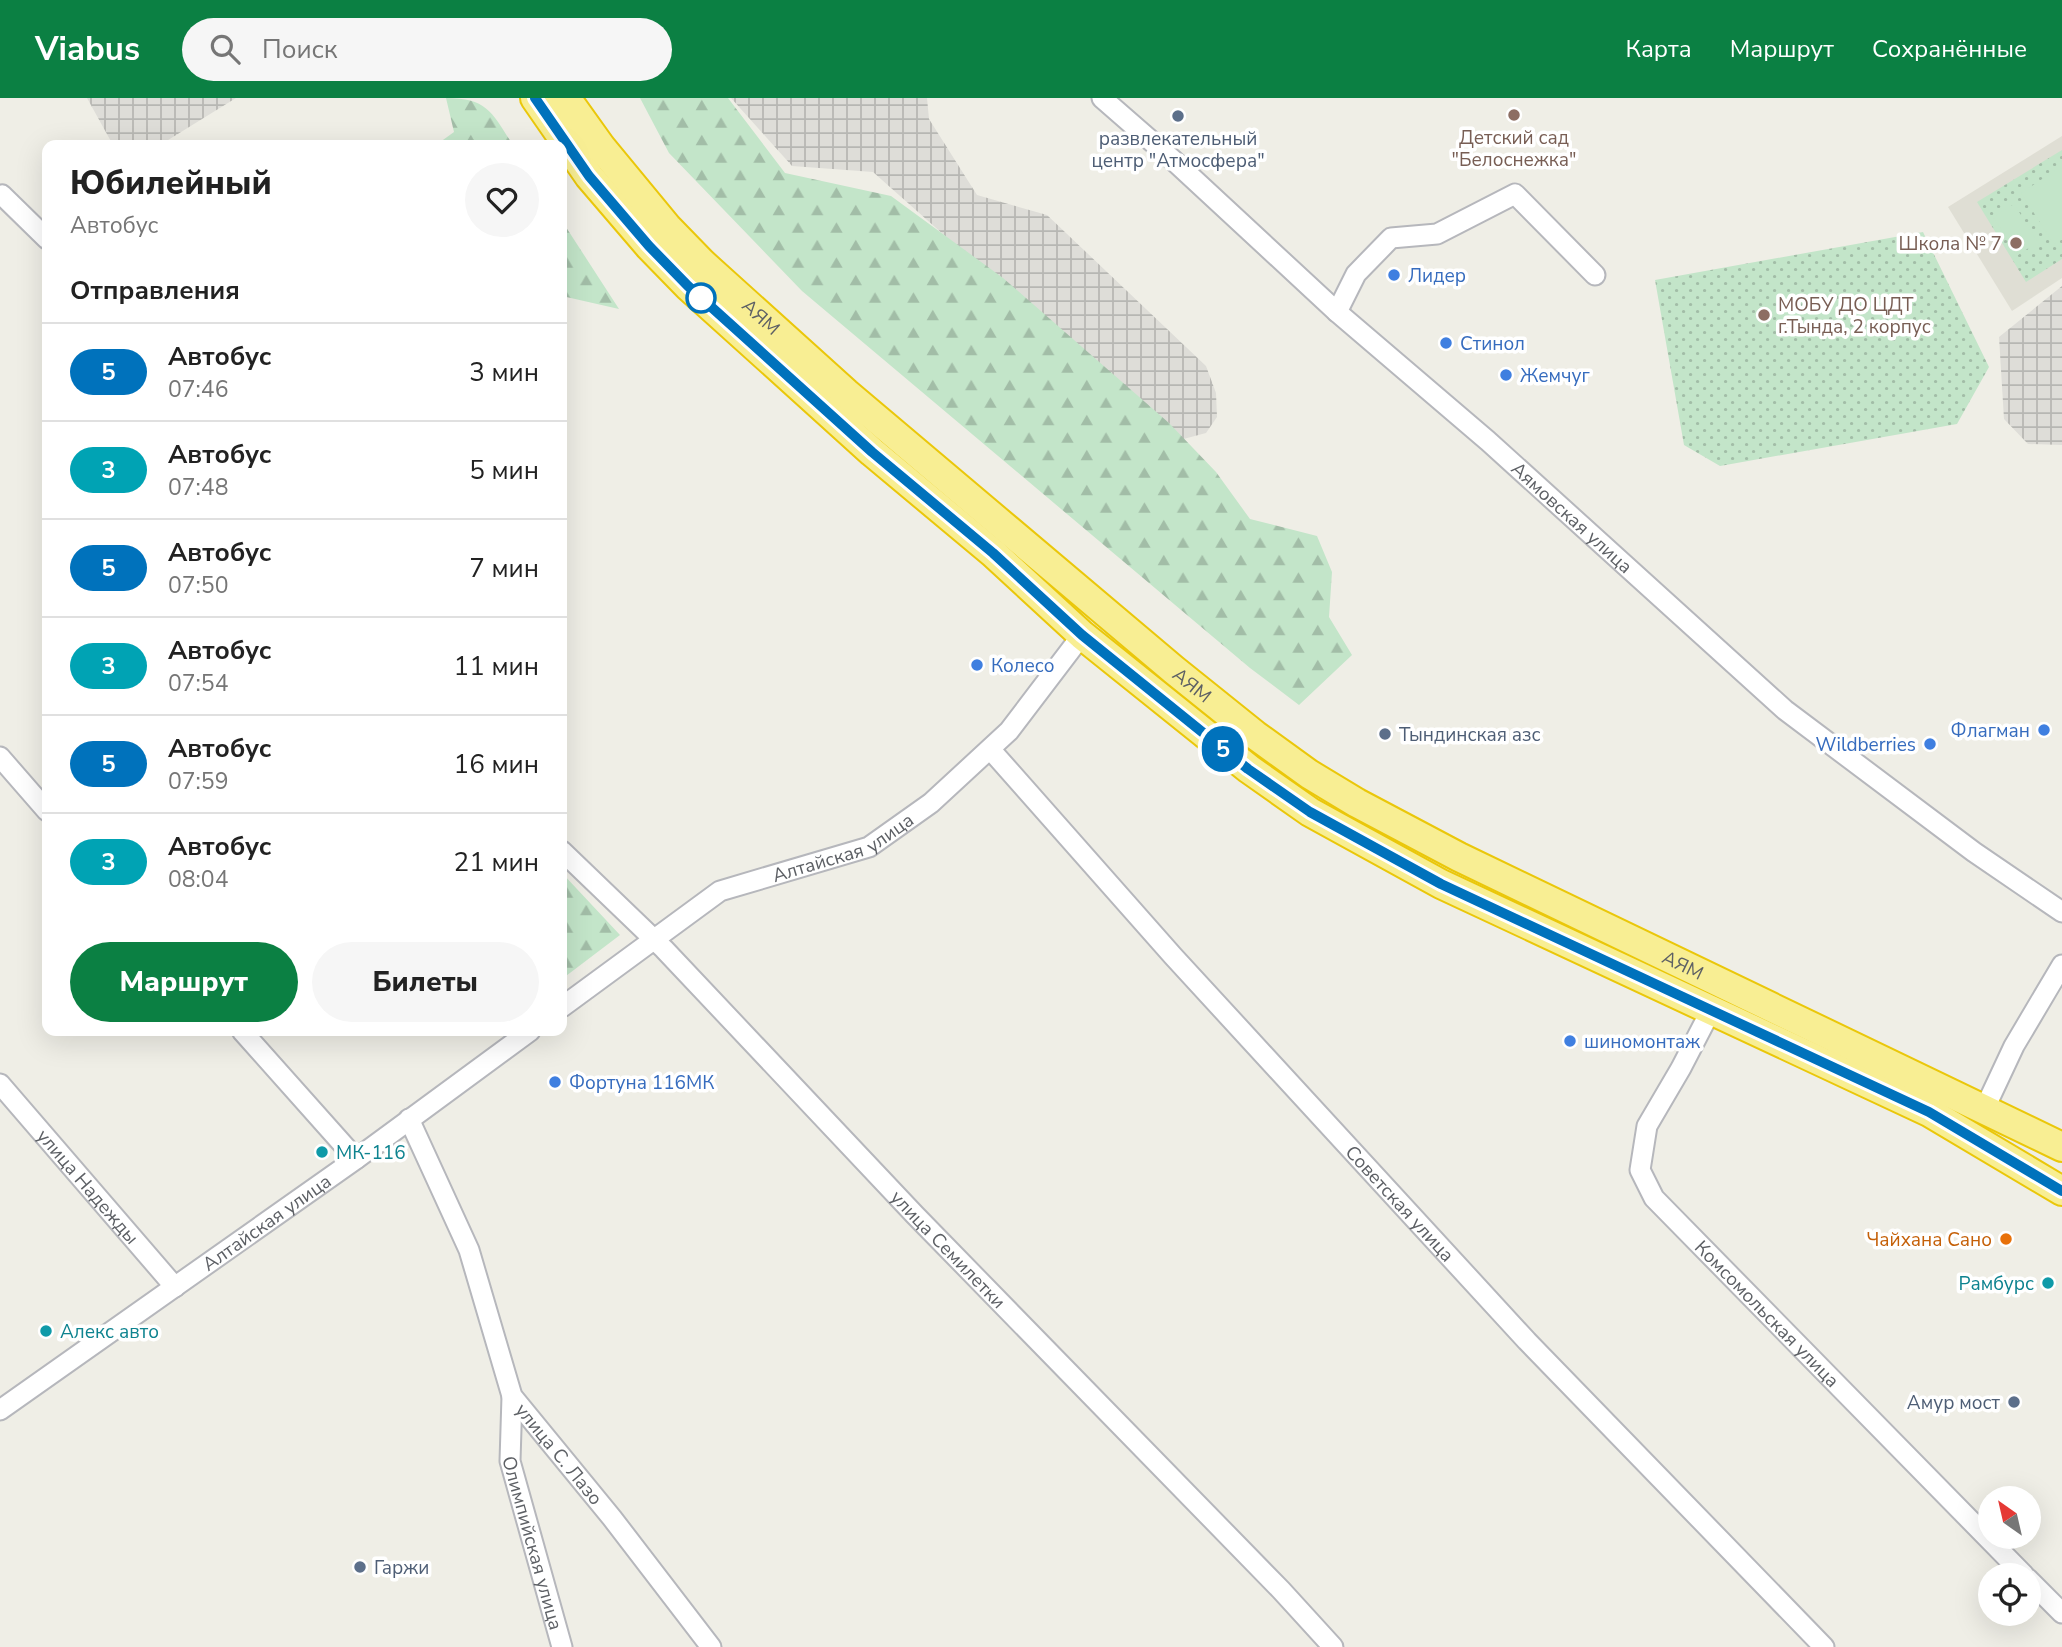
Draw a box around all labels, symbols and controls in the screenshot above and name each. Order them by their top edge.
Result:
search box [182,18,672,81]
text: Viabus [35,27,140,72]
icon: search [206,30,244,68]
text: Поиск [262,32,338,67]
text: Карта [1626,33,1692,65]
text: Маршрут [1730,33,1834,65]
text: Сохранённые [1872,33,2027,65]
marker: Детский сад "Белоснежка" [1506,107,1522,123]
marker: развлекательный центр "Атмосфера" [1170,108,1186,124]
place label: Детский сад "Белоснежка" [1452,125,1576,173]
place label: развлекательный центр "Атмосфера" [1091,126,1265,174]
text: Юбилейный [70,161,272,206]
button: heart [465,163,539,237]
text: Автобус [70,210,158,241]
place label: Школа № 7 [1899,231,2002,257]
marker: Школа № 7 [2008,235,2024,251]
place label: Лидер [1408,263,1466,289]
marker: Лидер [1386,267,1402,283]
text: Отправления [70,273,240,308]
unlabelled marker [686,283,716,313]
place label: МОБУ ДО ЦДТ г.Тында, 2 корпус [1778,292,1931,340]
street label: АЯМ [736,293,785,341]
marker: МОБУ ДО ЦДТ г.Тында, 2 корпус [1756,307,1772,323]
place label: Стинол [1460,331,1525,357]
marker: Стинол [1438,335,1454,351]
text: Автобус [168,339,271,374]
text: 3 мин [469,355,539,390]
text: 5 [101,356,116,388]
place label: Жемчуг [1520,363,1590,389]
marker: Жемчуг [1498,367,1514,383]
text: 07:46 [168,374,228,405]
text: Автобус [168,437,271,472]
text: 5 мин [469,453,539,488]
text: 3 [101,454,116,486]
street label: Аямовская улица [1505,456,1638,580]
text: 07:48 [168,472,228,503]
text: Автобус [168,535,271,570]
text: 7 мин [469,551,539,586]
text: 5 [101,552,116,584]
text: 07:50 [168,570,228,601]
text: Автобус [168,633,271,668]
text: 11 мин [454,649,539,684]
text: 3 [101,650,116,682]
place label: Колесо [991,653,1055,679]
marker: Колесо [969,657,985,673]
street label: АЯМ [1167,662,1217,709]
text: 07:54 [168,668,228,699]
place label: Флагман [1951,718,2030,744]
place label: Тындинская азс [1399,722,1541,748]
marker: Флагман [2036,722,2052,738]
line badge: 5 [1200,726,1246,772]
marker: Тындинская азс [1377,726,1393,742]
text: Автобус [168,731,271,766]
place label: Wildberries [1816,732,1916,758]
text: 5 [1216,733,1230,765]
marker: Wildberries [1922,736,1938,752]
text: 16 мин [454,747,539,782]
text: 5 [101,748,116,780]
text: 07:59 [168,766,228,797]
street label: Алтайская улица [769,807,919,889]
text: Автобус [168,829,271,864]
text: 21 мин [454,845,539,880]
text: 3 [101,846,116,878]
text: 08:04 [168,864,228,895]
button: Маршрут [70,942,298,1022]
button: Билеты [312,942,539,1022]
street label: АЯМ [1658,945,1708,987]
place label: шиномонтаж [1584,1029,1700,1055]
marker: шиномонтаж [1562,1033,1578,1049]
place label: Фортуна 116МК [569,1070,714,1096]
marker: Фортуна 116МК [547,1074,563,1090]
street label: улица Надежды [30,1124,144,1250]
place label: МК-116 [336,1140,406,1166]
street label: Советская улица [1339,1140,1460,1268]
marker: МК-116 [314,1144,330,1160]
street label: Алтайская улица [197,1169,337,1277]
street label: улица Семилетки [884,1185,1011,1315]
place label: Чайхана Сано [1866,1227,1992,1253]
marker: Чайхана Сано [1998,1231,2014,1247]
street label: Комсомольская улица [1688,1235,1845,1394]
place label: Рамбурс [1959,1271,2034,1297]
marker: Рамбурс [2040,1275,2056,1291]
place label: Алекс авто [60,1319,159,1345]
marker: Алекс авто [38,1323,54,1339]
place label: Амур мост [1907,1390,2001,1416]
marker: Амур мост [2006,1394,2022,1410]
street label: улица С. Лазо [509,1398,608,1511]
street label: Олимпийская улица [495,1453,569,1633]
north arrow [1978,1486,2040,1549]
map controls [1978,1486,2041,1626]
place label: Гаржи [374,1555,429,1581]
marker: Гаржи [352,1559,368,1575]
button: locate [1978,1563,2041,1626]

